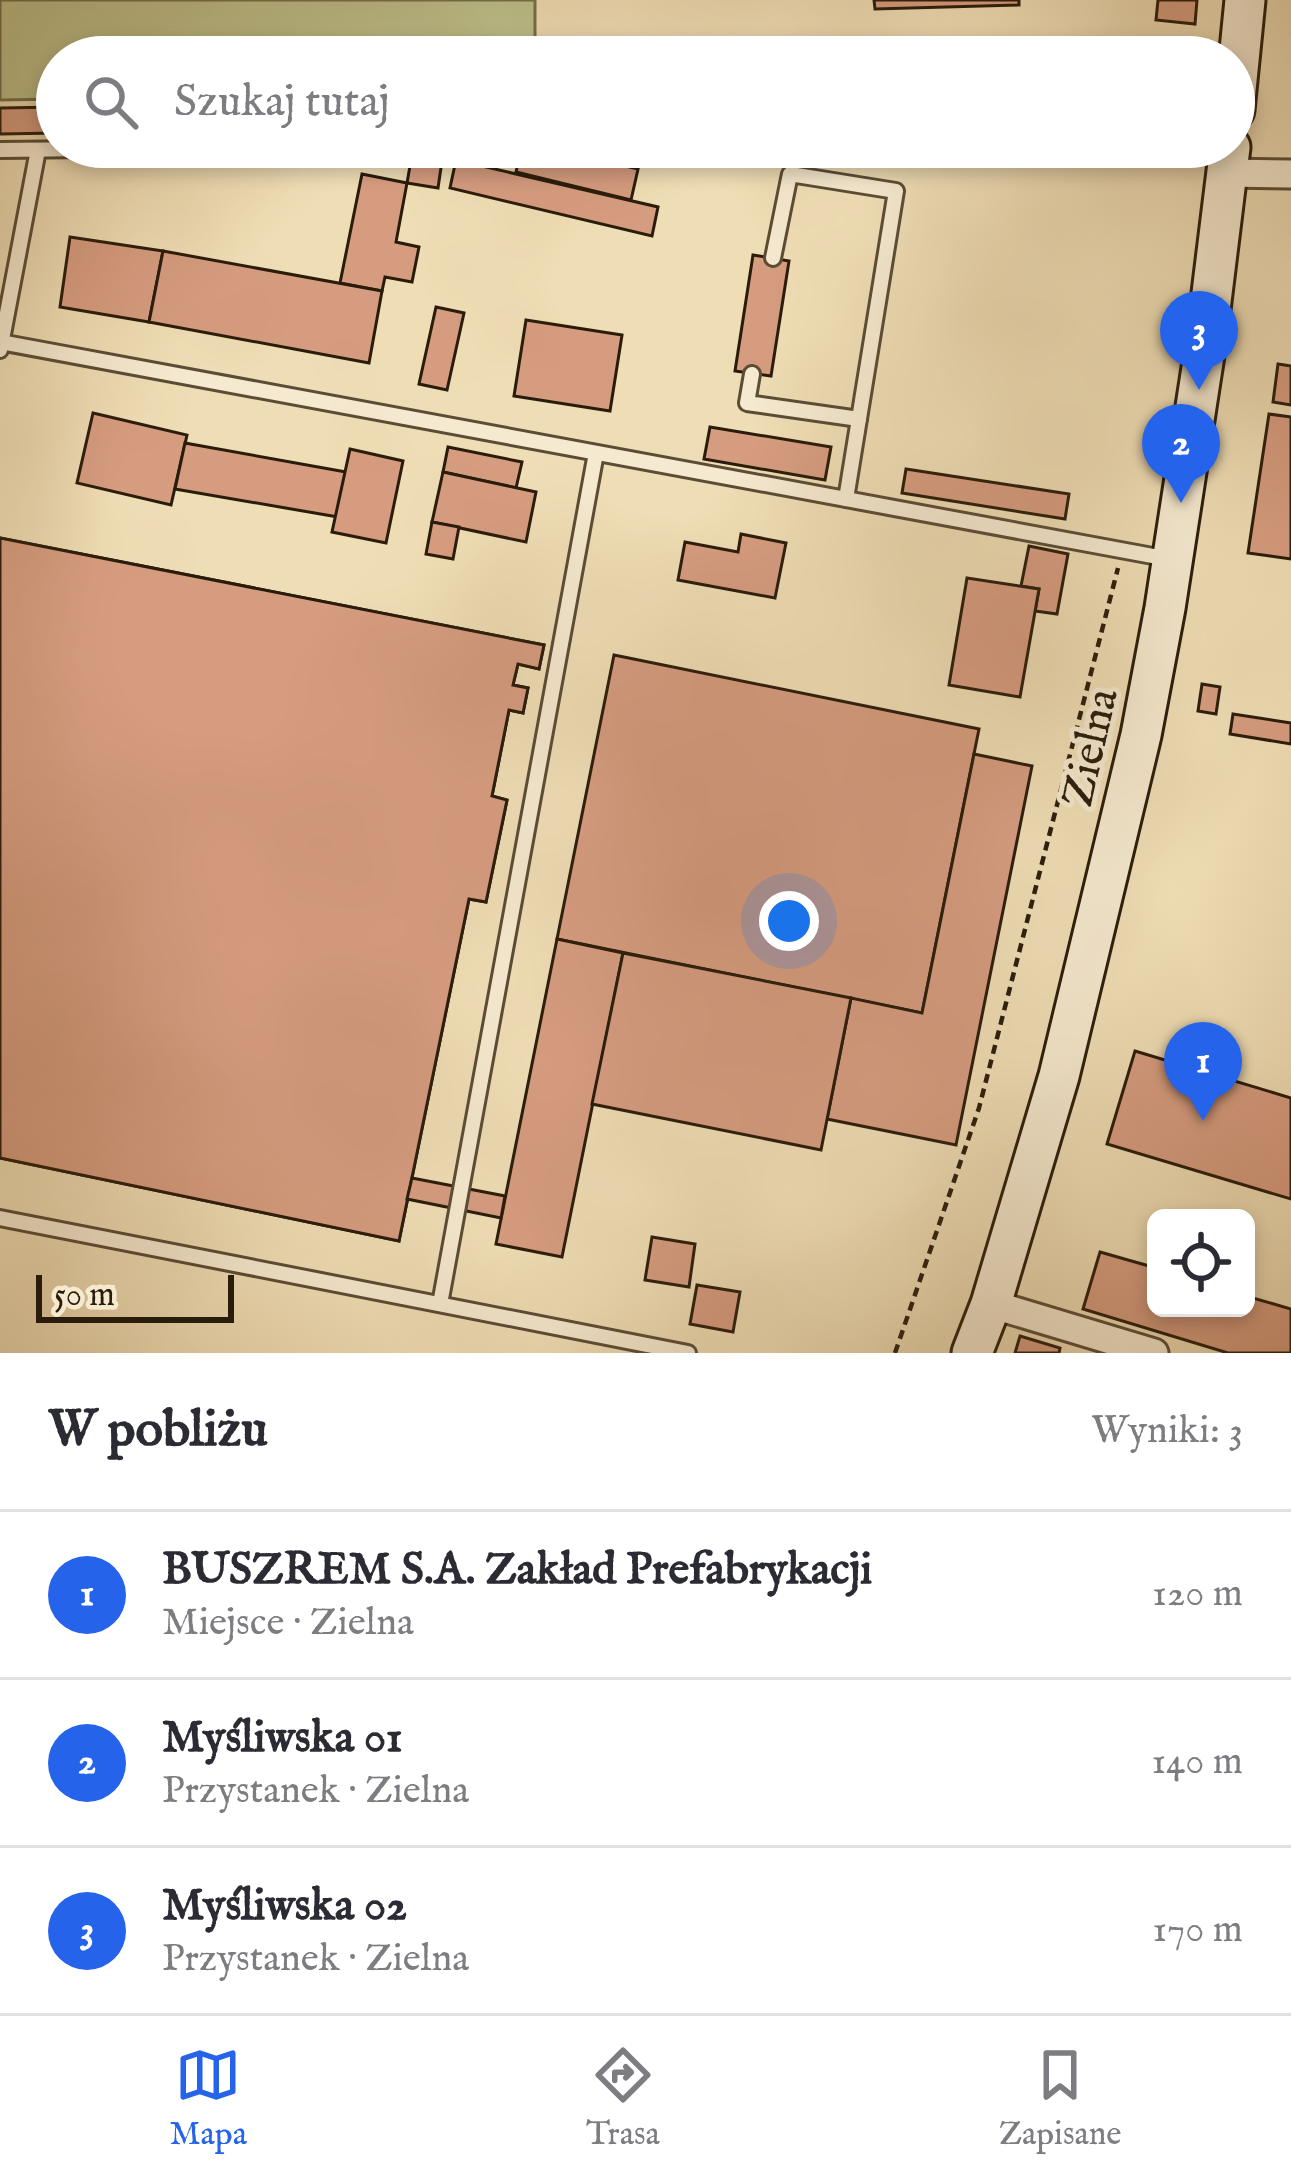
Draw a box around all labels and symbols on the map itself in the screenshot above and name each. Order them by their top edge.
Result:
pin: 3 [1160,291,1238,390]
pin: 2 [1142,404,1220,503]
street label: Zielna [1050,682,1133,813]
your location [759,891,819,951]
pin: 1 [1164,1022,1242,1121]
scale bar [36,1269,234,1322]

